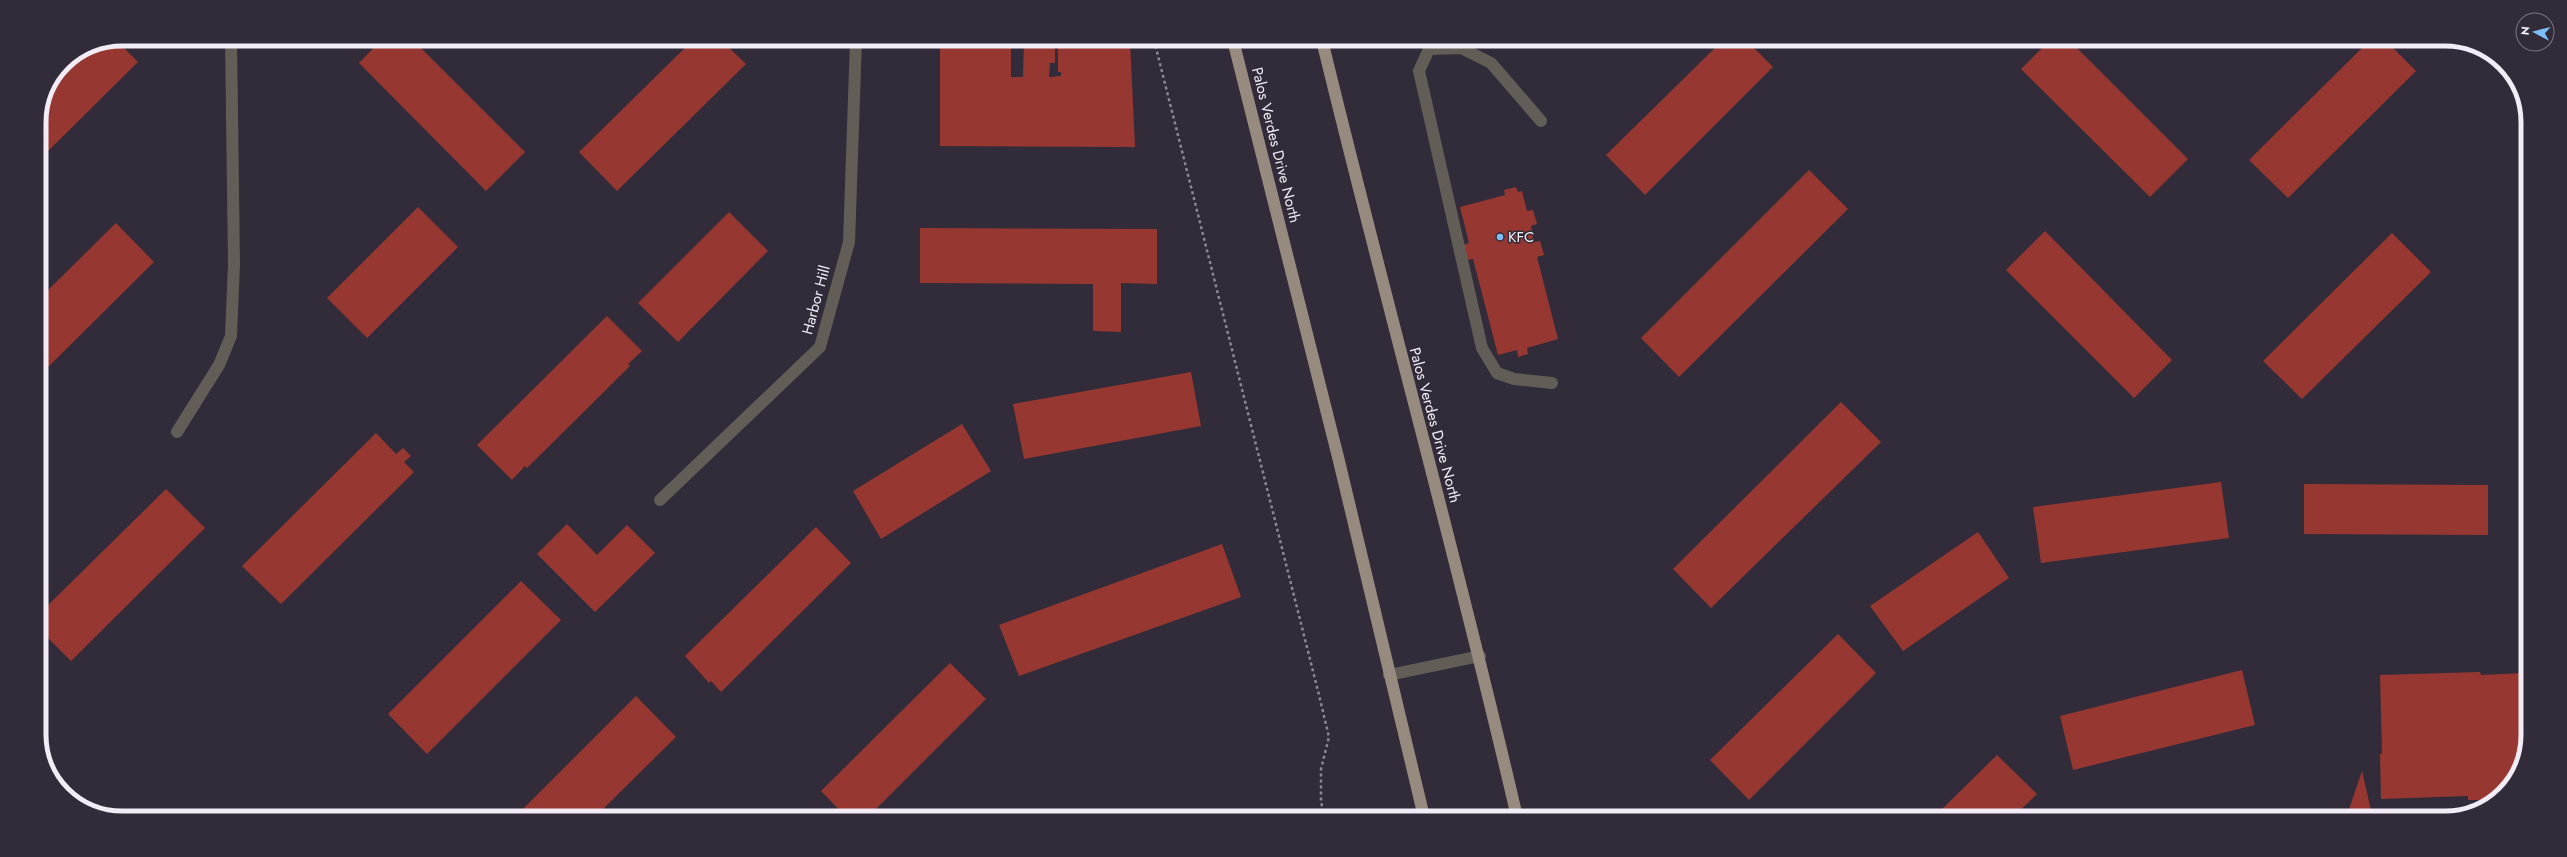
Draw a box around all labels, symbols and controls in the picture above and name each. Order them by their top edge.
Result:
north arrow [2515,12,2555,52]
text: N [2517,25,2534,36]
street label: Palos Verdes Drive North [1246,65,1306,225]
place label: KFC [1508,226,1534,248]
marker: KFC [1495,232,1505,242]
street label: Harbor Hill [796,263,836,337]
street label: Palos Verdes Drive North [1404,345,1466,505]

